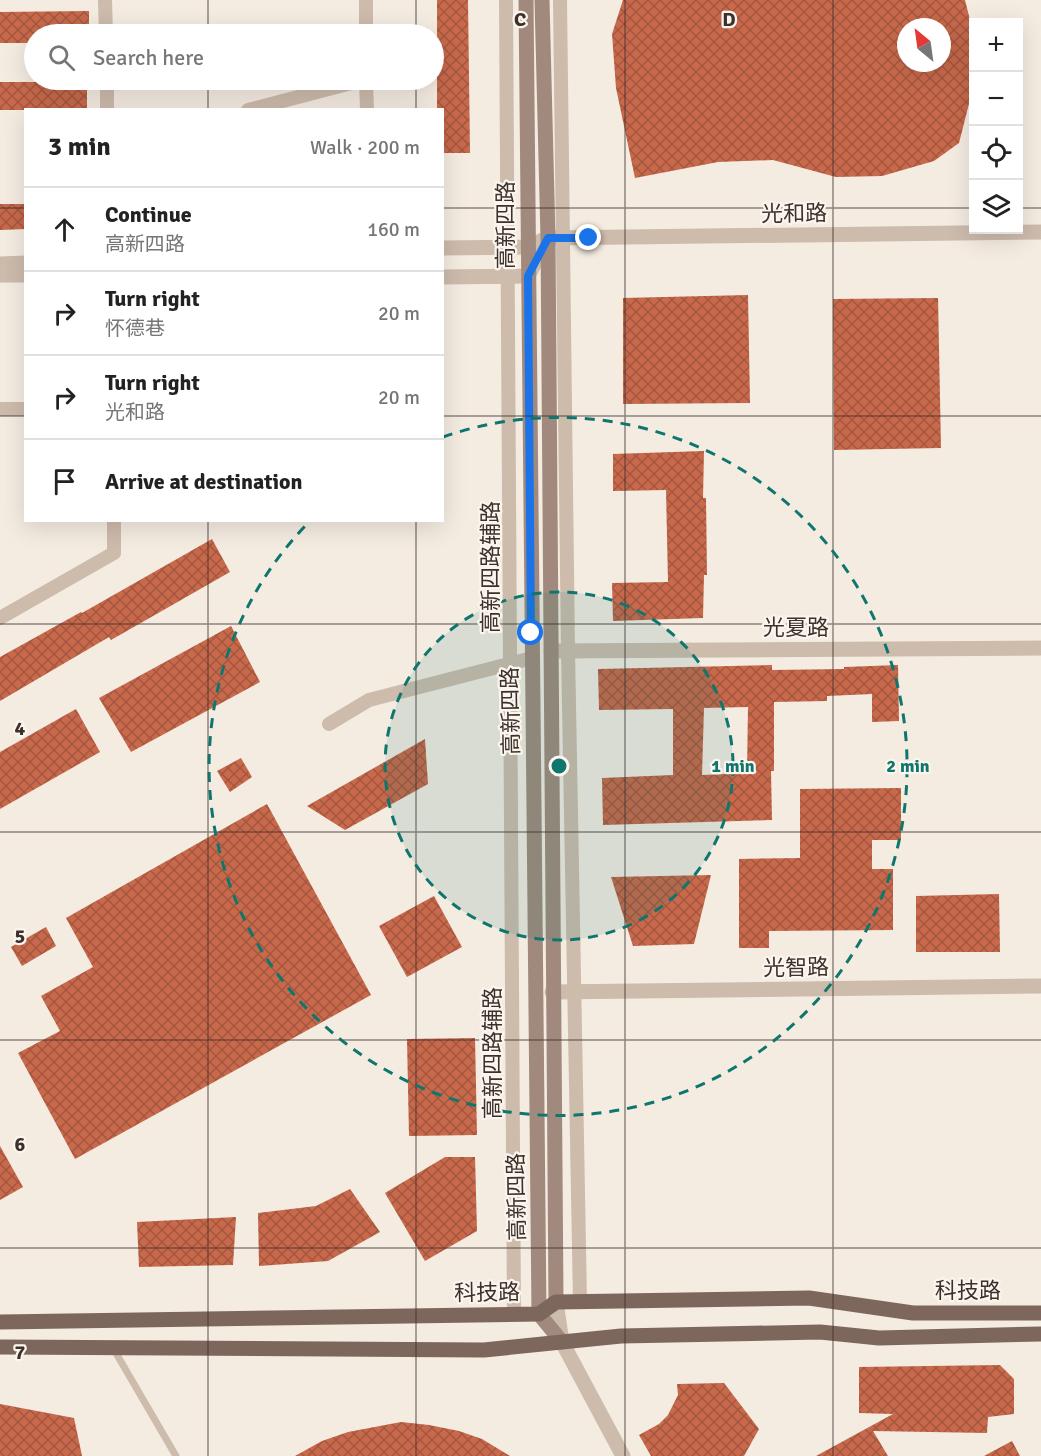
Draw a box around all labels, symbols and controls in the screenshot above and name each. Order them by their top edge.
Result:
text: C [514,7,526,32]
text: D [722,7,736,32]
north arrow [897,18,951,72]
map controls [969,18,1023,234]
button: + [969,18,1023,72]
search box [24,24,444,90]
icon: search [45,41,78,74]
text: Search here [93,44,204,71]
button: − [969,72,1023,126]
button: locate [969,126,1023,180]
text: 3 min [48,131,111,163]
text: Walk · 200 m [310,135,420,160]
button: layers [969,180,1023,234]
street label: 高新四路 [492,181,519,269]
street label: 光和路 [761,199,827,228]
text: Continue [105,201,192,228]
icon: ahead [48,213,81,246]
text: 160 m [367,217,420,242]
route end [575,224,601,250]
text: 高新四路 [105,232,185,257]
text: Turn right [105,285,200,312]
icon: right [48,297,81,330]
text: 20 m [378,301,420,326]
text: 怀德巷 [105,316,165,341]
text: Turn right [105,369,200,396]
icon: right [48,381,81,414]
text: 20 m [378,385,420,410]
text: 光和路 [105,400,165,425]
icon: arrive [48,465,81,498]
text: Arrive at destination [105,468,302,495]
street label: 高新四路辅路 [477,501,504,633]
street label: 光夏路 [763,614,829,641]
route start [517,619,543,645]
street label: 高新四路 [496,667,525,755]
text: 4 [15,716,26,741]
text: 1 min [711,755,755,777]
text: 2 min [886,755,930,777]
centre of rings [549,756,569,776]
text: 5 [15,924,25,949]
street label: 光智路 [763,953,829,982]
street label: 高新四路辅路 [479,987,506,1119]
text: 6 [15,1132,26,1157]
street label: 高新四路 [502,1153,531,1241]
street label: 科技路 [935,1277,1001,1304]
street label: 科技路 [454,1278,520,1307]
text: 7 [15,1340,26,1365]

